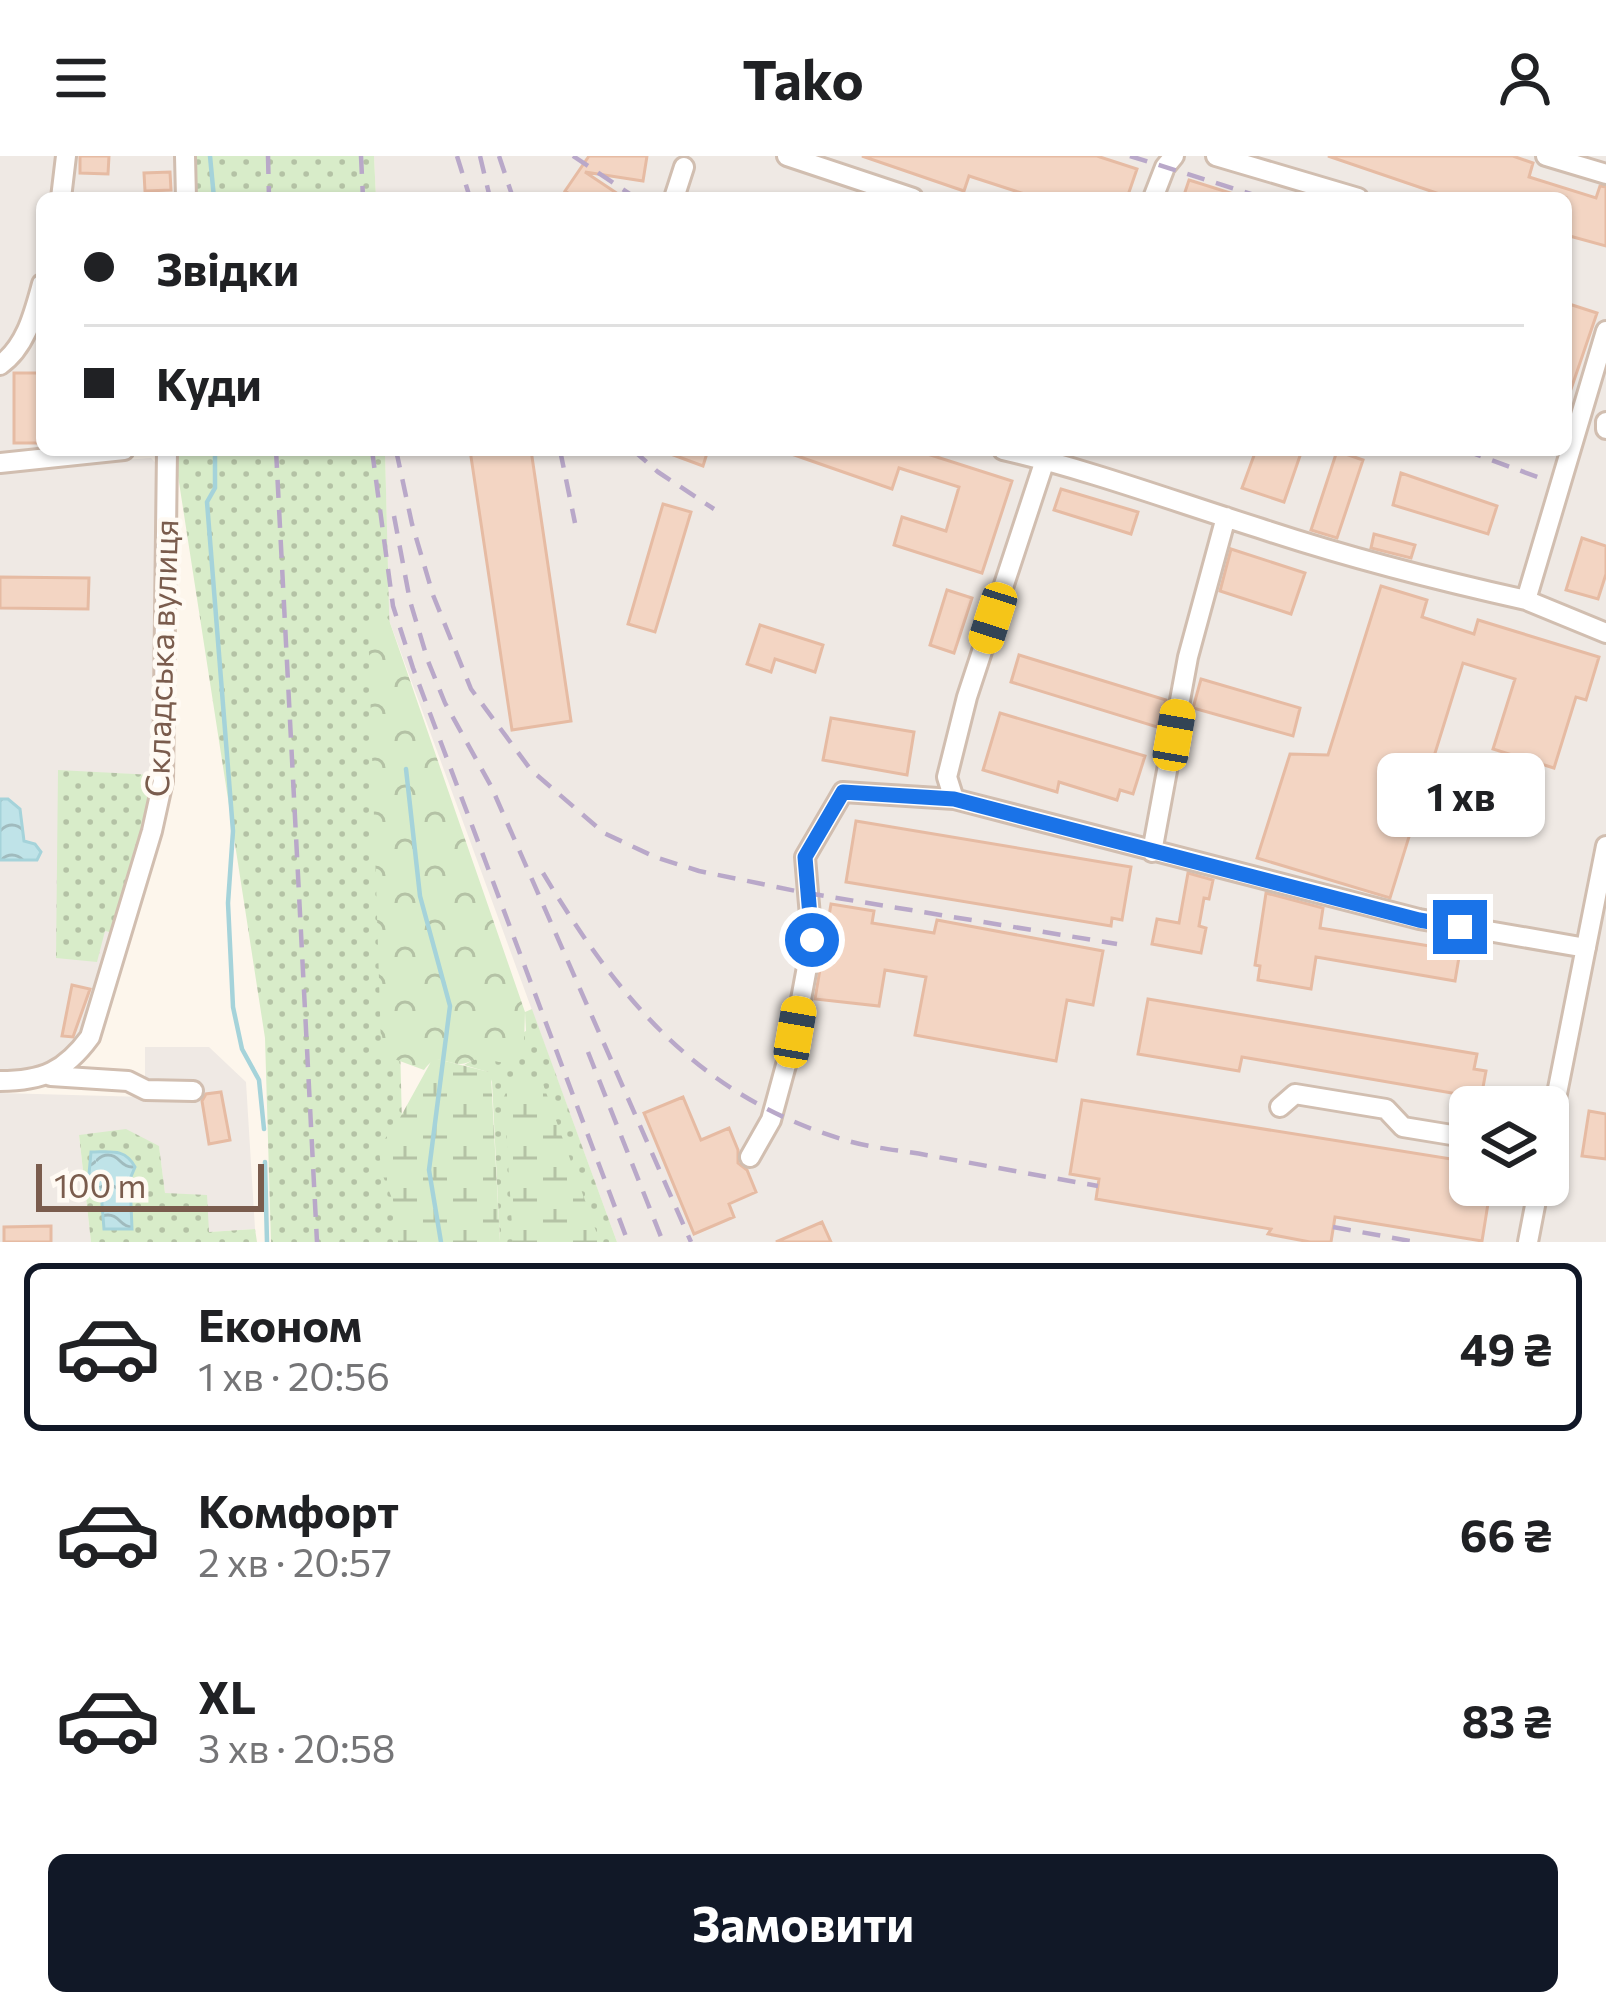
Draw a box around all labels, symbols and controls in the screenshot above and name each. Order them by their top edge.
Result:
icon: menu [48,45,114,111]
text: Tako [742,45,864,111]
icon: person [1492,45,1558,111]
text: Звідки [156,240,299,295]
text: Куди [156,355,262,410]
street label: Складська вулиця [135,518,185,798]
car [965,578,1021,658]
car [1150,696,1198,774]
callout: 1 хв [1376,753,1544,837]
text: 1 хв [1427,771,1495,819]
route end [1433,900,1487,954]
route start [785,913,839,967]
car [771,993,819,1071]
map controls [1449,1086,1569,1206]
button: layers [1449,1086,1569,1206]
scale bar [36,1158,264,1211]
text: 100 m [54,1164,146,1205]
icon: car [54,1293,162,1401]
text: Економ [198,1296,362,1351]
text: 49 ₴ [1460,1320,1552,1375]
text: 1 хв · 20:56 [198,1351,390,1399]
icon: car [54,1479,162,1587]
text: Комфорт [198,1482,399,1537]
text: 66 ₴ [1460,1506,1552,1561]
text: 2 хв · 20:57 [198,1537,392,1585]
icon: car [54,1665,162,1773]
text: XL [198,1668,256,1723]
text: 83 ₴ [1461,1692,1552,1747]
text: 3 хв · 20:58 [198,1723,396,1771]
button: Замовити [48,1854,1558,1992]

